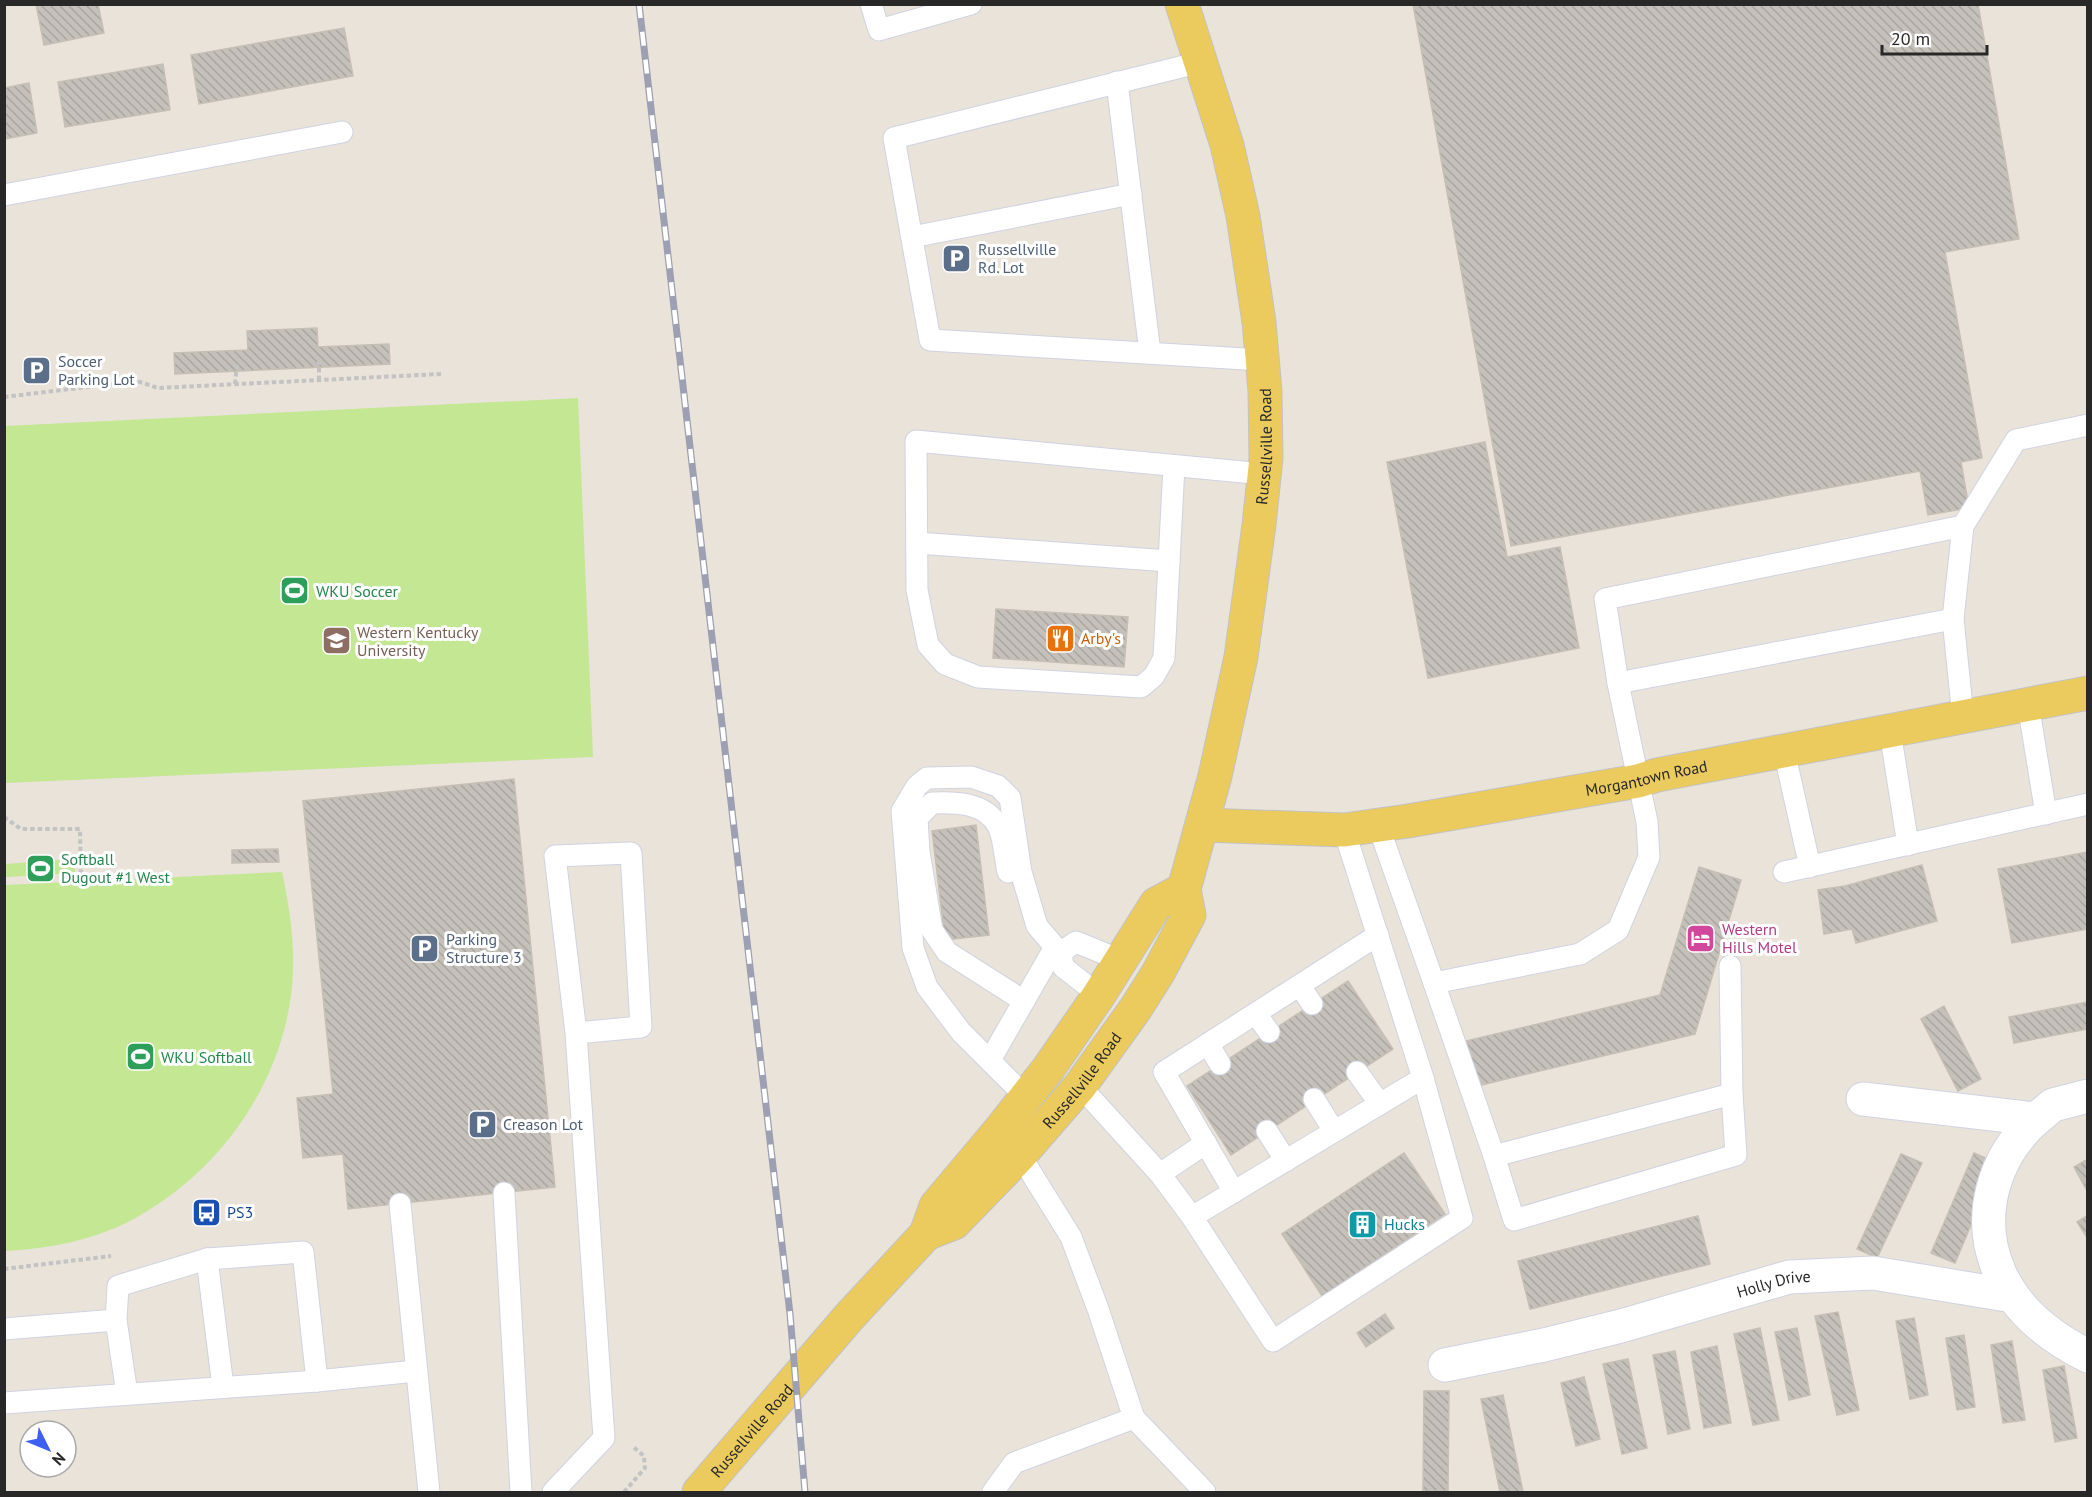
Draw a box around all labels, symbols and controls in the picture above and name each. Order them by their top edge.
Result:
scale bar [1882,18,1987,56]
text: 20 m [1891,27,1930,50]
place label: Russellville Rd. Lot [978,239,1056,277]
parking icon: Russellville Rd. Lot [941,242,973,274]
place label: Soccer Parking Lot [58,351,135,389]
parking icon: Soccer Parking Lot [21,354,53,386]
street label: Russellville Road [1251,388,1276,506]
sports icon: WKU Soccer [279,575,311,607]
place label: WKU Soccer [316,581,399,601]
place label: Western Kentucky University [357,622,479,660]
restaurant icon: Arby's [1044,622,1076,654]
school or university icon: Western Kentucky University [320,625,352,657]
place label: Arby's [1081,628,1121,648]
street label: Morgantown Road [1584,756,1709,800]
place label: Softball Dugout #1 West [61,849,170,887]
sports icon: Softball Dugout #1 West [24,852,56,884]
place label: Western Hills Motel [1722,919,1797,957]
hotel icon: Western Hills Motel [1685,922,1717,954]
place label: Parking Structure 3 [446,929,522,967]
parking icon: Parking Structure 3 [409,932,441,964]
street label: Russellville Road [1038,1028,1125,1132]
sports icon: WKU Softball [124,1041,156,1073]
place label: WKU Softball [161,1047,252,1067]
parking icon: Creason Lot [466,1108,498,1140]
place label: Creason Lot [503,1114,584,1134]
bus stop icon: PS3 [190,1196,222,1228]
place label: PS3 [227,1202,253,1222]
building icon: Hucks [1347,1208,1379,1240]
place label: Hucks [1384,1214,1425,1234]
street label: Holly Drive [1734,1266,1811,1302]
street label: Russellville Road [706,1380,797,1481]
north arrow [18,1419,78,1479]
text: N [48,1449,70,1470]

